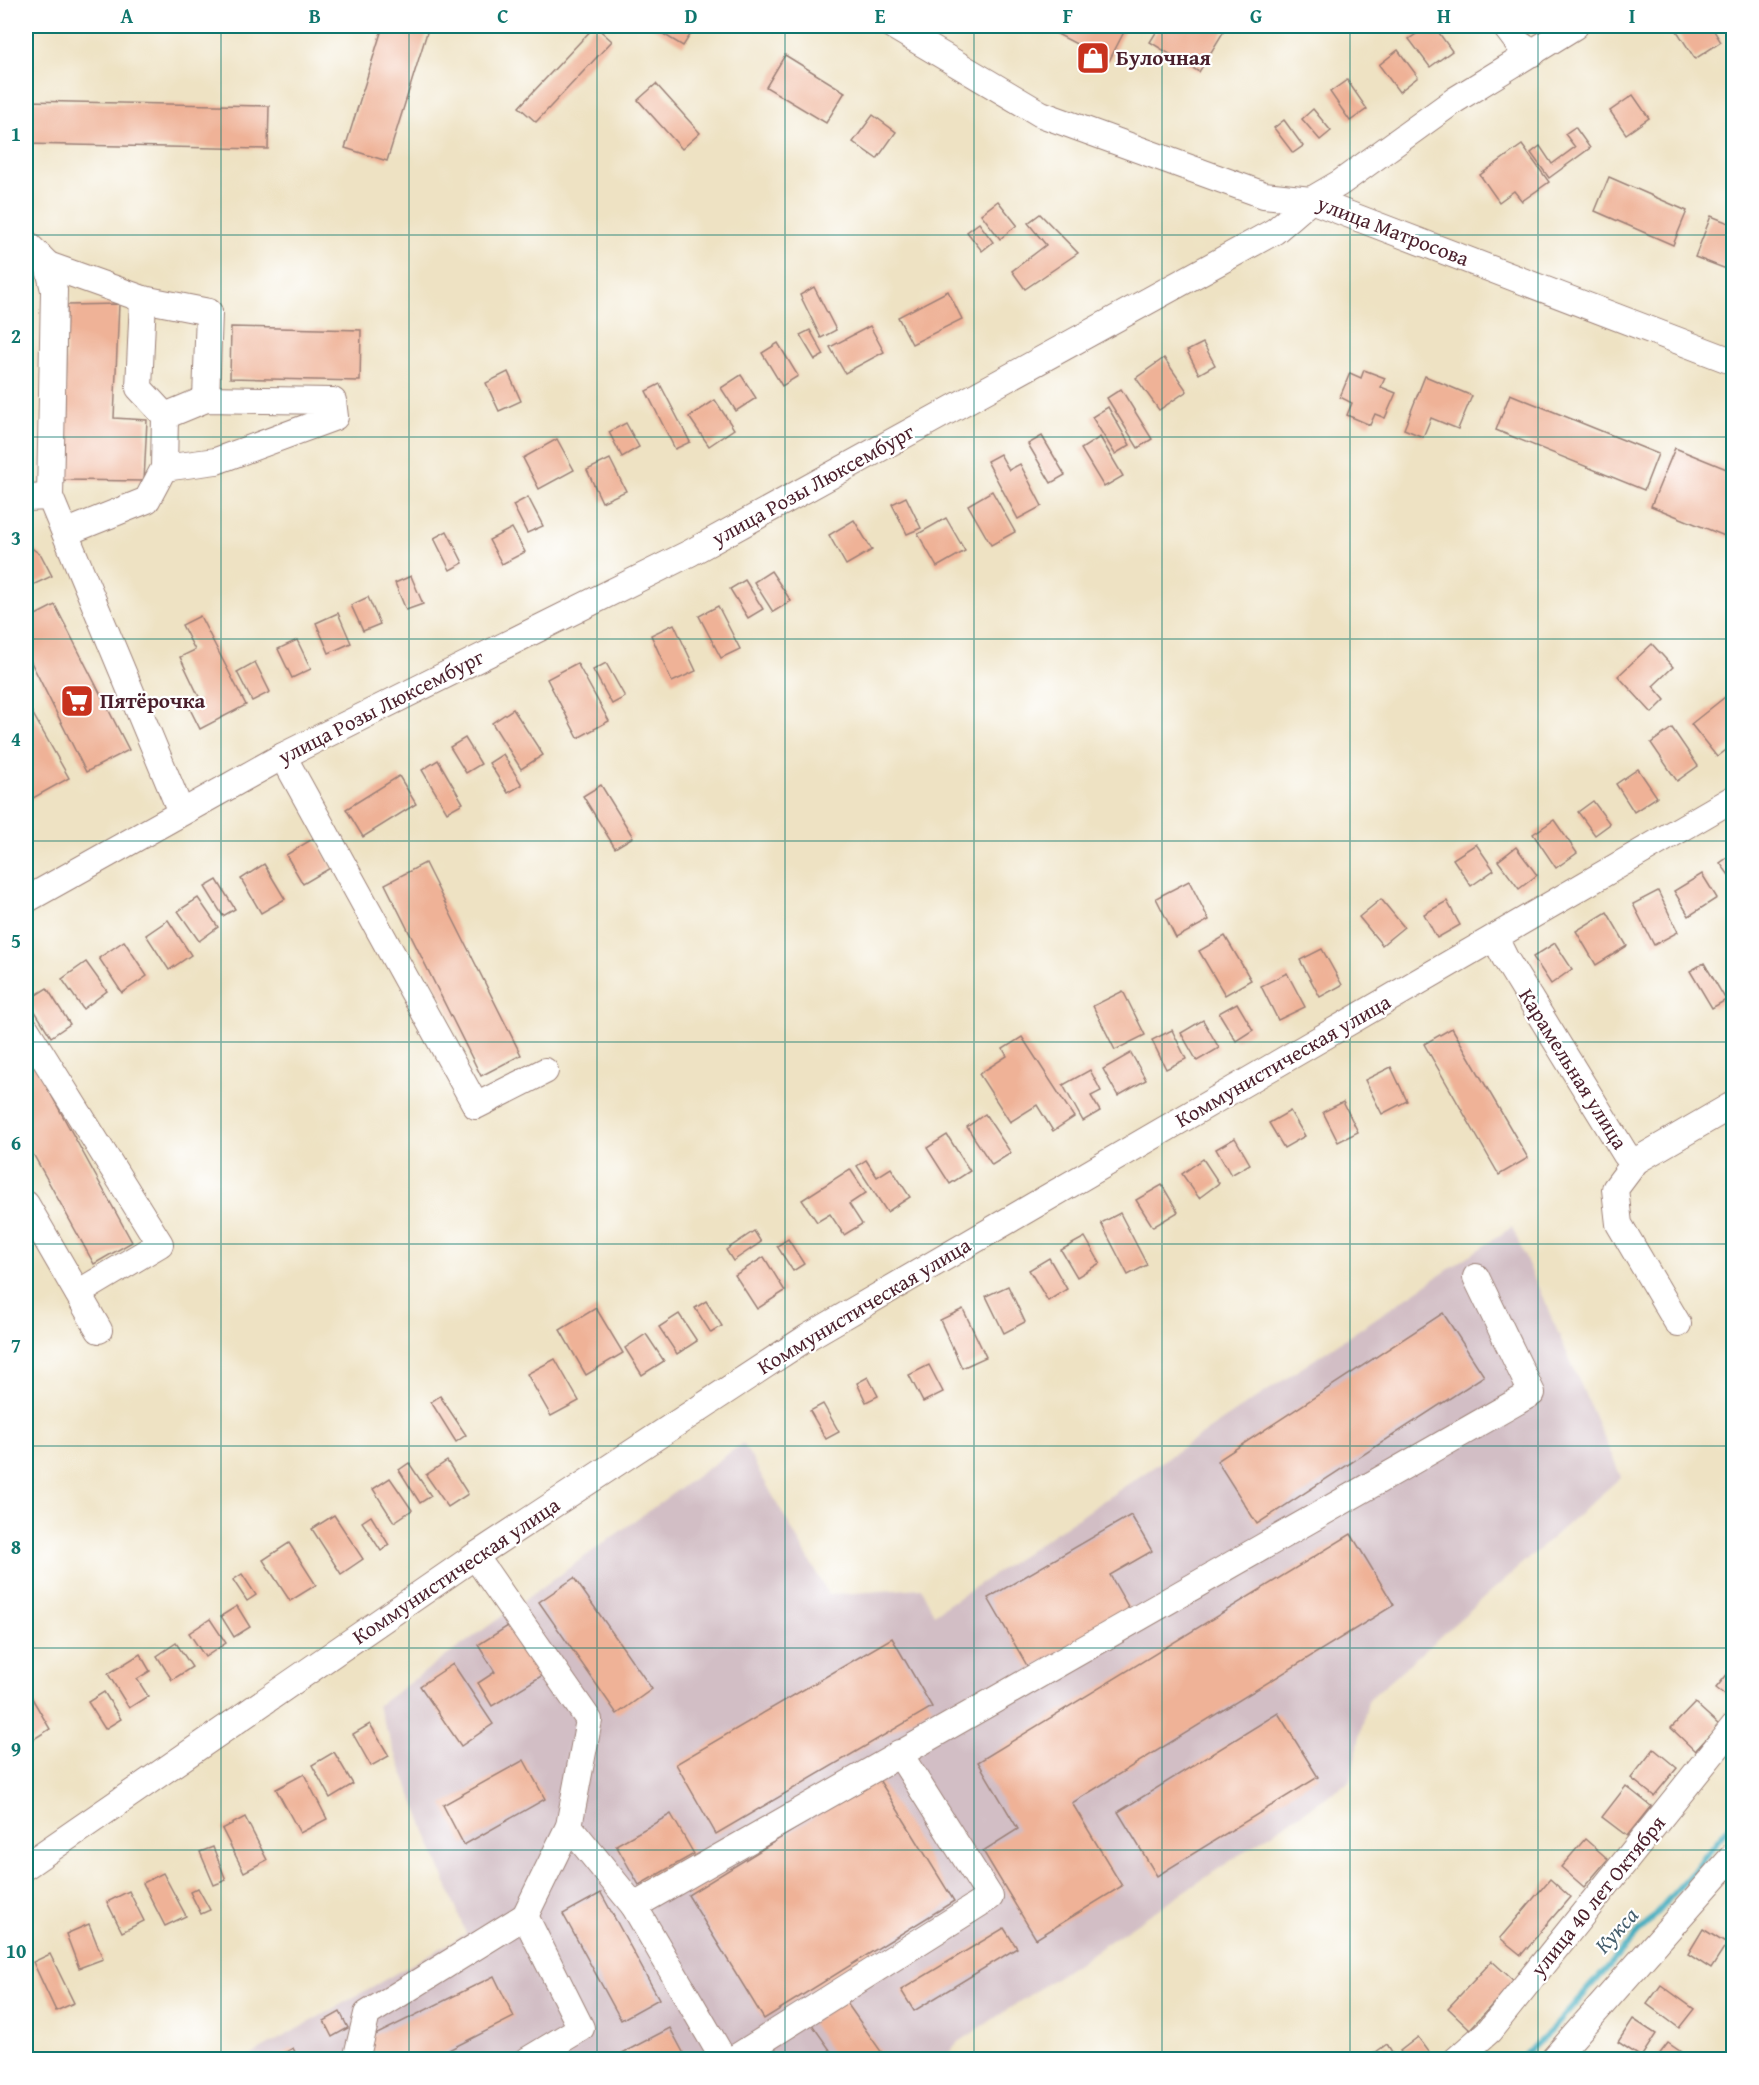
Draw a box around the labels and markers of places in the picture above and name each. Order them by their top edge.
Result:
shop icon: Булочная [1075,40,1111,76]
place label: Булочная [1116,42,1211,73]
supermarket icon: Пятёрочка [59,683,95,719]
place label: Пятёрочка [100,685,206,716]

